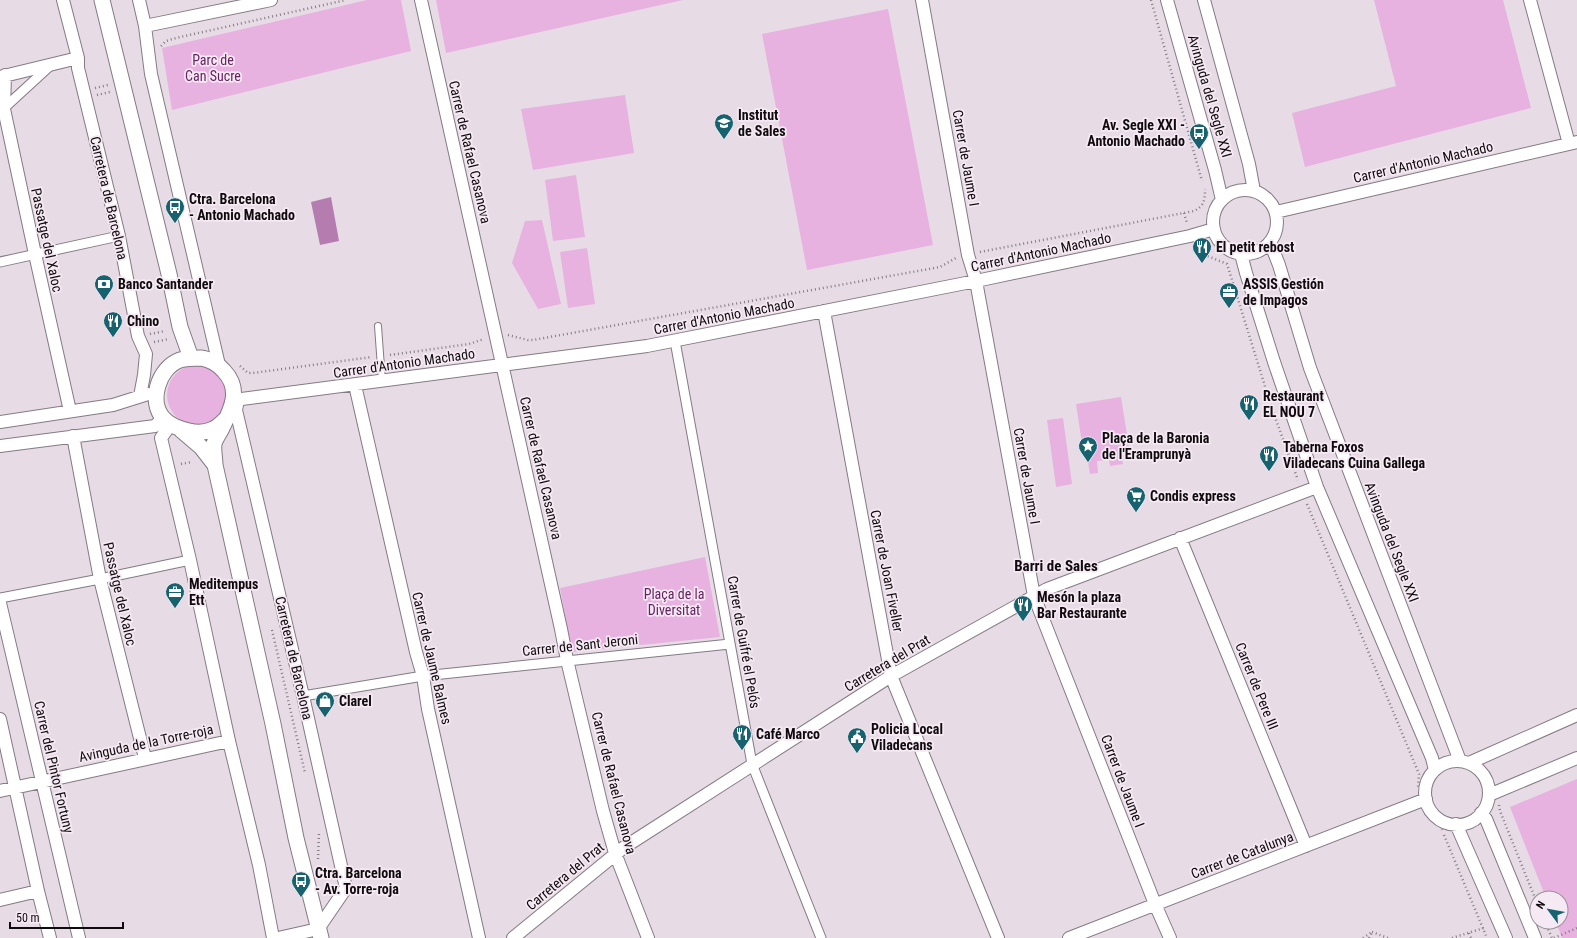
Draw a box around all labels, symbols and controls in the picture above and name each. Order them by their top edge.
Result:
street label: Avinguda del Segle XXI [1185,33,1235,159]
park label: Parc de Can Sucre [185,52,241,84]
street label: Carrer de Rafael Casanova [446,79,494,225]
place label: Institut de Sales [738,107,786,139]
street label: Carrer de Jaume I [950,108,982,208]
school or university icon: Institut de Sales [713,112,735,140]
place label: Av. Segle XXI - Antonio Machado [1087,117,1185,149]
bus stop icon: Av. Segle XXI - Antonio Machado [1188,122,1210,150]
street label: Carretera de Barcelona [87,135,131,261]
street label: Carrer d'Antonio Machado [1352,138,1494,186]
street label: Passatge del Xaloc [28,187,66,293]
place label: Ctra. Barcelona - Antonio Machado [189,191,295,223]
bus stop icon: Ctra. Barcelona - Antonio Machado [164,196,186,224]
street label: Carrer d'Antonio Machado [969,229,1113,275]
restaurant icon: El petit rebost [1191,236,1213,264]
place label: El petit rebost [1216,239,1294,255]
bank icon: Banco Santander [93,273,115,301]
place label: Banco Santander [118,276,213,292]
place label: ASSIS Gestión de Impagos [1243,276,1324,308]
office icon: ASSIS Gestión de Impagos [1218,281,1240,309]
street label: Carrer d'Antonio Machado [652,295,796,337]
restaurant icon: Chino [102,310,124,338]
place label: Chino [127,313,159,329]
street label: Carrer d'Antonio Machado [332,345,476,381]
place label: Restaurant EL NOU 7 [1263,388,1324,420]
restaurant icon: Restaurant EL NOU 7 [1238,393,1260,421]
street label: Carrer de Rafael Casanova [517,395,565,541]
street label: Carrer de Jaume I [1011,426,1043,526]
place label: Plaça de la Baronia de l'Eramprunyà [1102,430,1210,462]
place icon: Plaça de la Baronia de l'Eramprunyà [1077,435,1099,463]
place label: Taberna Foxos Viladecans Cuina Gallega [1283,439,1426,471]
restaurant icon: Taberna Foxos Viladecans Cuina Gallega [1258,444,1280,472]
street label: Avinguda del Segle XXI [1362,480,1422,604]
supermarket icon: Condis express [1125,485,1147,513]
place label: Condis express [1150,488,1236,504]
street label: Carrer de Joan Fiveller [867,509,907,633]
street label: Passatge del Xaloc [100,541,140,647]
district label: Barri de Sales [1014,557,1098,575]
street label: Carrer de Guifré el Pelós [724,575,764,709]
place label: Meditempus Ett [189,576,258,608]
office icon: Meditempus Ett [164,581,186,609]
park label: Plaça de la Diversitat [644,586,704,618]
place label: Mesón la plaza Bar Restaurante [1037,589,1127,621]
street label: Carrer de Jaume Balmes [409,590,455,726]
restaurant icon: Mesón la plaza Bar Restaurante [1012,594,1034,622]
street label: Carretera de Barcelona [272,595,316,721]
street label: Carrer de Sant Jeroni [521,631,639,659]
street label: Carretera del Prat [841,631,933,695]
street label: Carrer de Pere III [1232,640,1282,732]
shop icon: Clarel [314,690,336,718]
place label: Clarel [339,693,372,709]
street label: Carrer del Pintor Fortuny [31,699,77,835]
street label: Carrer de Rafael Casanova [589,710,639,856]
street label: Avinguda de la Torre-roja [77,721,215,765]
place label: Policia Local Viladecans [871,721,943,753]
restaurant icon: Café Marco [731,723,753,751]
place label: Café Marco [756,726,820,742]
public building icon: Policia Local Viladecans [846,726,868,754]
street label: Carrer de Jaume I [1098,732,1148,830]
street label: Carrer de Catalunya [1188,828,1296,882]
street label: Carretera del Prat [523,839,607,913]
place label: Ctra. Barcelona - Av. Torre-roja [315,865,402,897]
bus stop icon: Ctra. Barcelona - Av. Torre-roja [290,870,312,898]
north arrow [1529,890,1569,930]
text: N [1534,898,1548,911]
scale bar [10,904,123,930]
text: 50 m [16,911,40,925]

